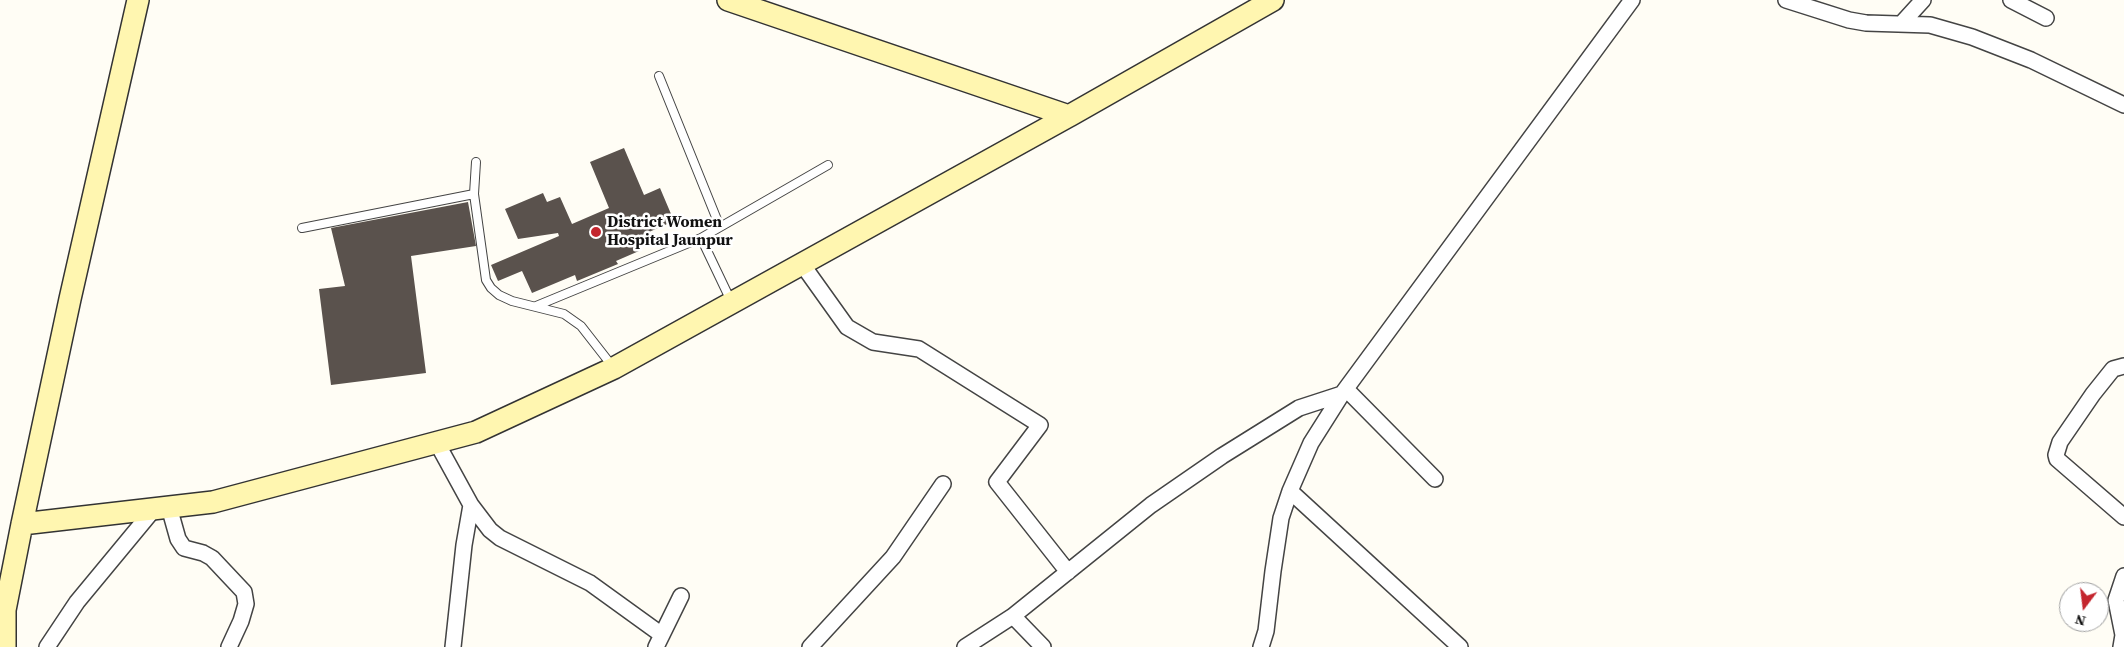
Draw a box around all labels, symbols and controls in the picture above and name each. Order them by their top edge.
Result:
place label: District Women Hospital Jaunpur [607,213,733,251]
marker: District Women Hospital Jaunpur [589,225,603,239]
north arrow [2059,582,2109,632]
text: N [2073,610,2088,632]

